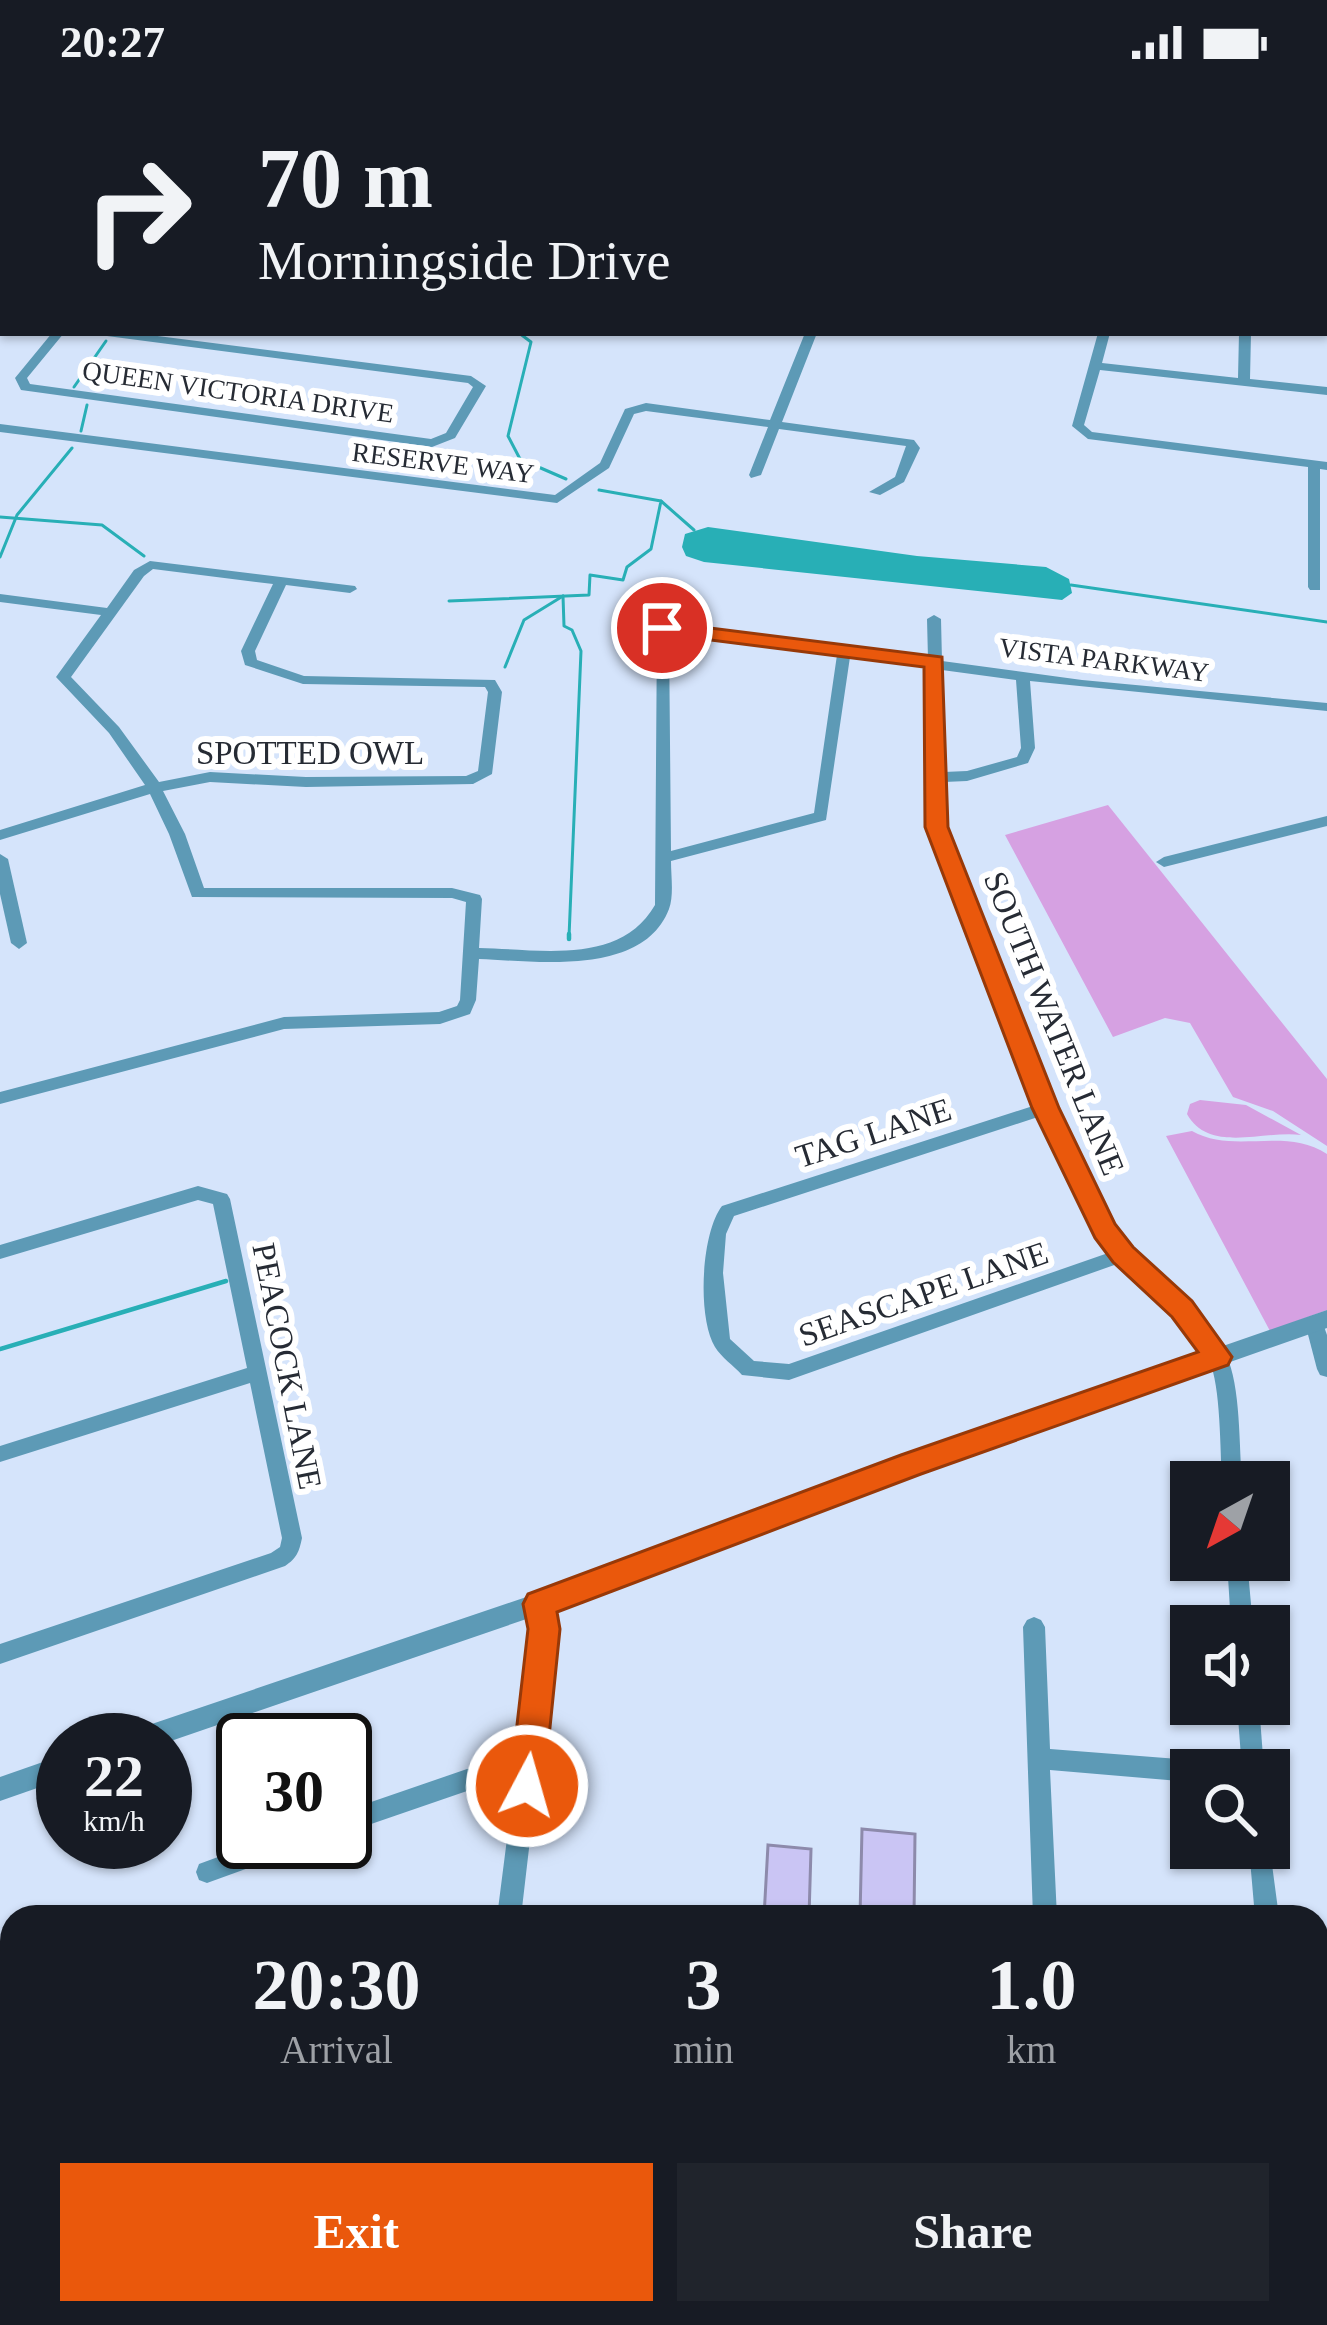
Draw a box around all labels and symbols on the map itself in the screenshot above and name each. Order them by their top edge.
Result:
street label: QUEEN VICTORIA DRIVE [80,355,396,429]
street label: RESERVE WAY [350,437,536,489]
pin [611,577,713,679]
street label: VISTA PARKWAY [997,632,1211,688]
street label: SPOTTED OWL [196,735,424,771]
street label: SOUTH WATER LANE [977,866,1131,1180]
street label: TAG LANE [791,1091,956,1175]
street label: SEASCAPE LANE [794,1234,1053,1353]
street label: PEACOCK LANE [245,1240,329,1492]
north arrow [1170,1461,1290,1581]
speed limit sign: 30 [216,1713,372,1869]
position arrow [464,1723,590,1849]

